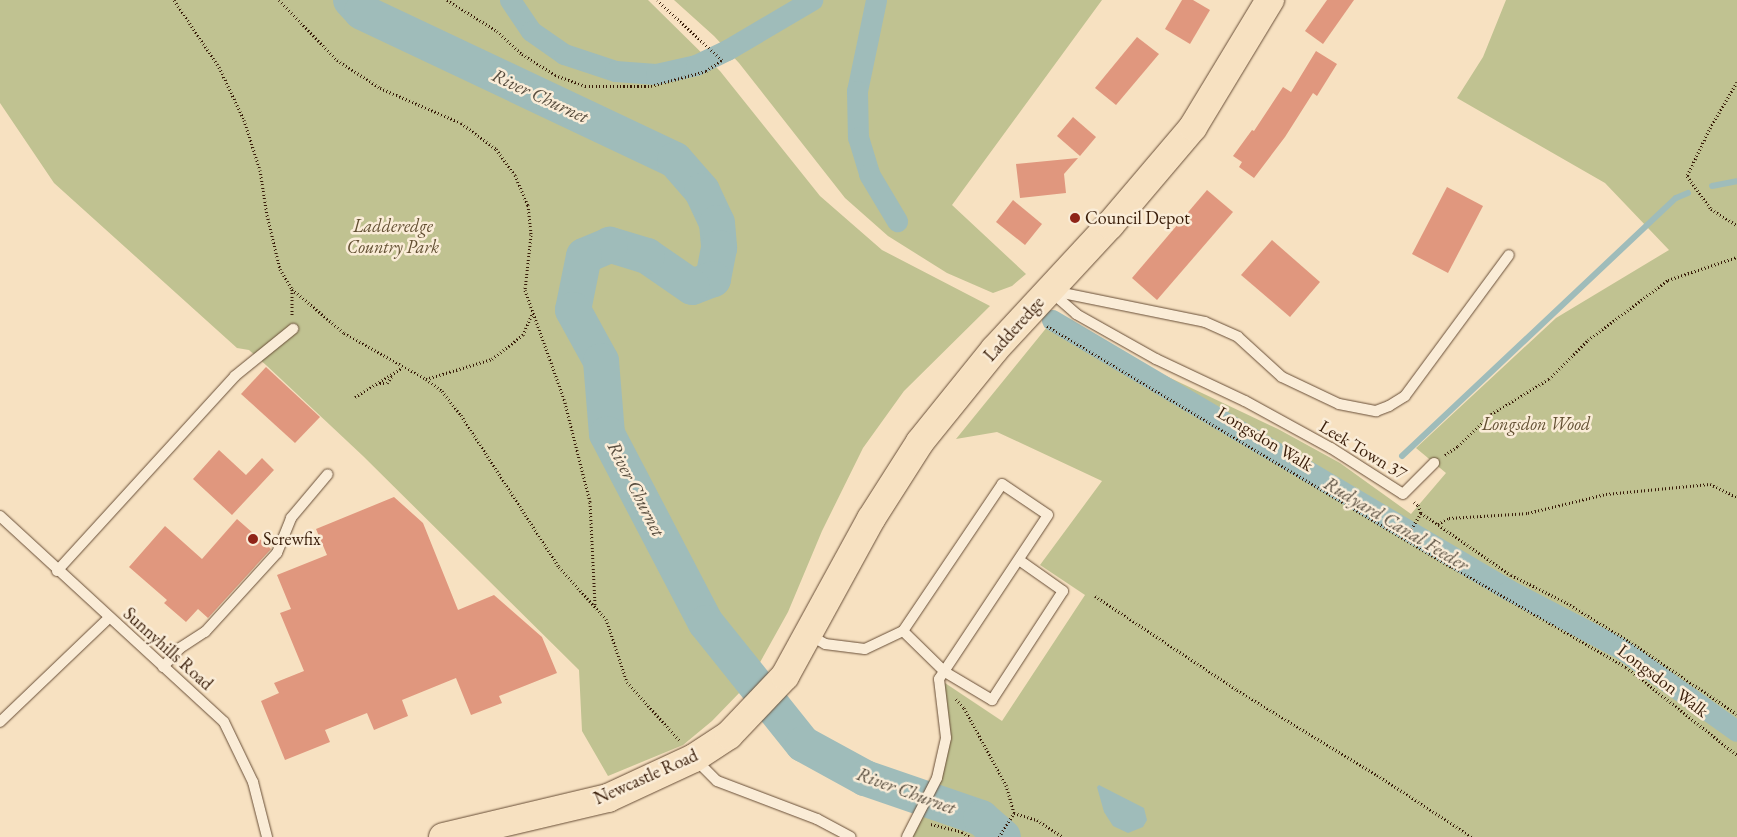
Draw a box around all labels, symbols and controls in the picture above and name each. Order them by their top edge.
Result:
water label: River Churnet [488,64,592,128]
place label: Council Depot [1085,207,1190,229]
marker: Council Depot [1069,212,1081,224]
park label: Ladderedge Country Park [347,216,439,258]
street label: Ladderedge [979,292,1049,366]
street label: Longsdon Walk [1213,402,1317,476]
park label: Longsdon Wood [1482,413,1590,435]
street label: Leek Town 37 [1315,416,1411,484]
water label: River Churnet [602,438,670,540]
water label: Rudyard Canal Feeder [1319,472,1473,576]
place label: Screwfix [263,528,321,550]
marker: Screwfix [247,533,259,545]
street label: Sunnyhills Road [119,603,217,695]
street label: Longsdon Walk [1613,640,1713,722]
street label: Newcastle Road [591,744,701,810]
water label: River Churnet [853,763,959,819]

